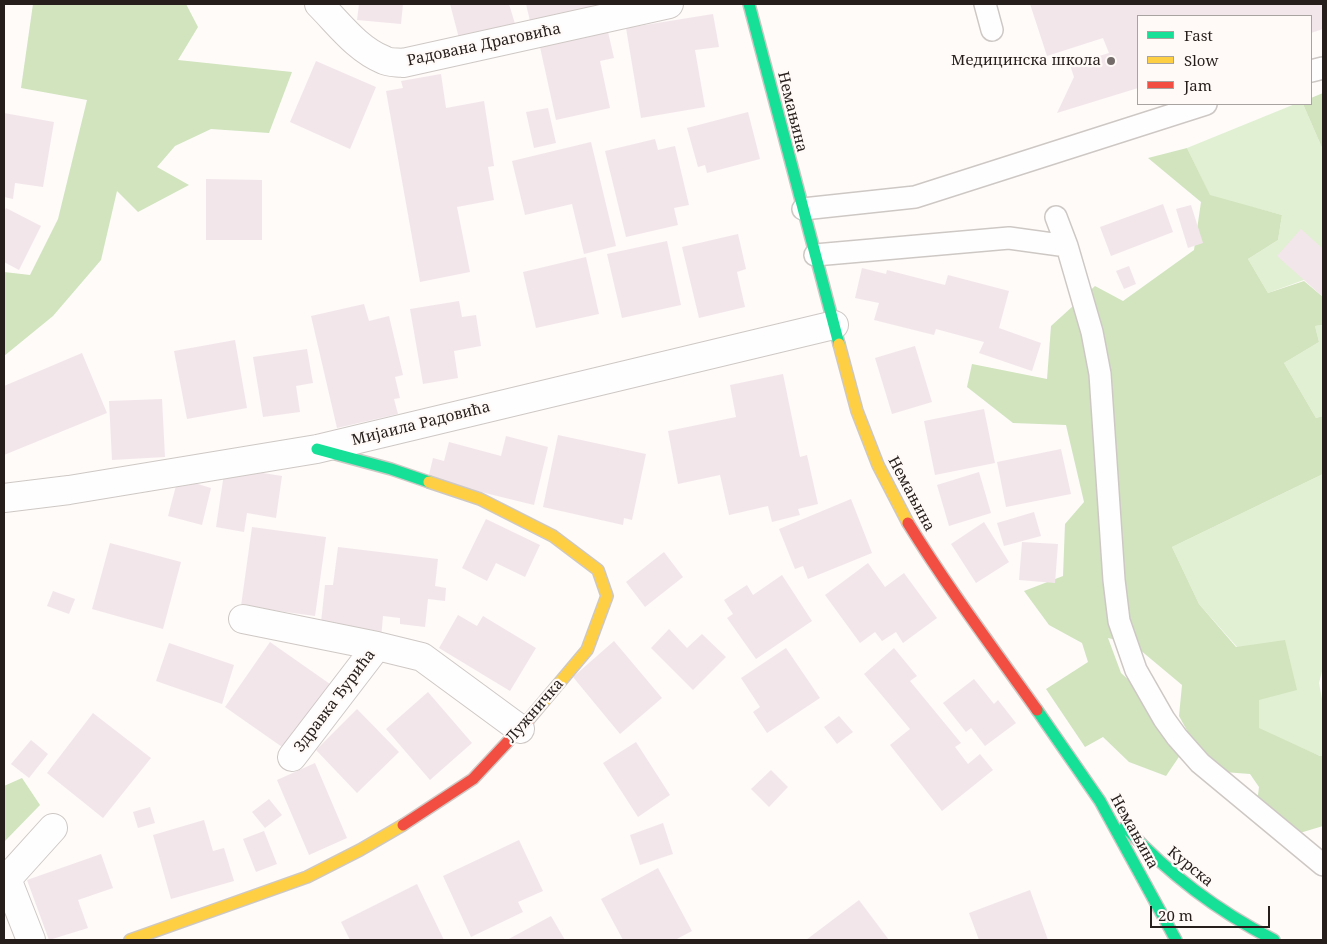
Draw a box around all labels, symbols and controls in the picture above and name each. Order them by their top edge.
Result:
legend [1137,15,1312,105]
street label: Радована Драговића [405,20,563,70]
text: Fast [1184,25,1213,45]
text: Slow [1184,50,1218,70]
place label: Медицинска школа [951,52,1101,70]
marker: Медицинска школа [1105,55,1117,67]
street label: Немањина [773,70,811,154]
text: Jam [1184,75,1212,95]
street label: Мијаила Радовића [350,398,492,450]
street label: Немањина [884,453,938,535]
street label: Здравка Ђурића [291,646,379,756]
street label: Лужничка [502,675,568,747]
street label: Немањина [1106,792,1162,872]
street label: Курска [1164,843,1216,891]
scale bar [1152,896,1272,928]
text: 20 m [1158,905,1193,925]

